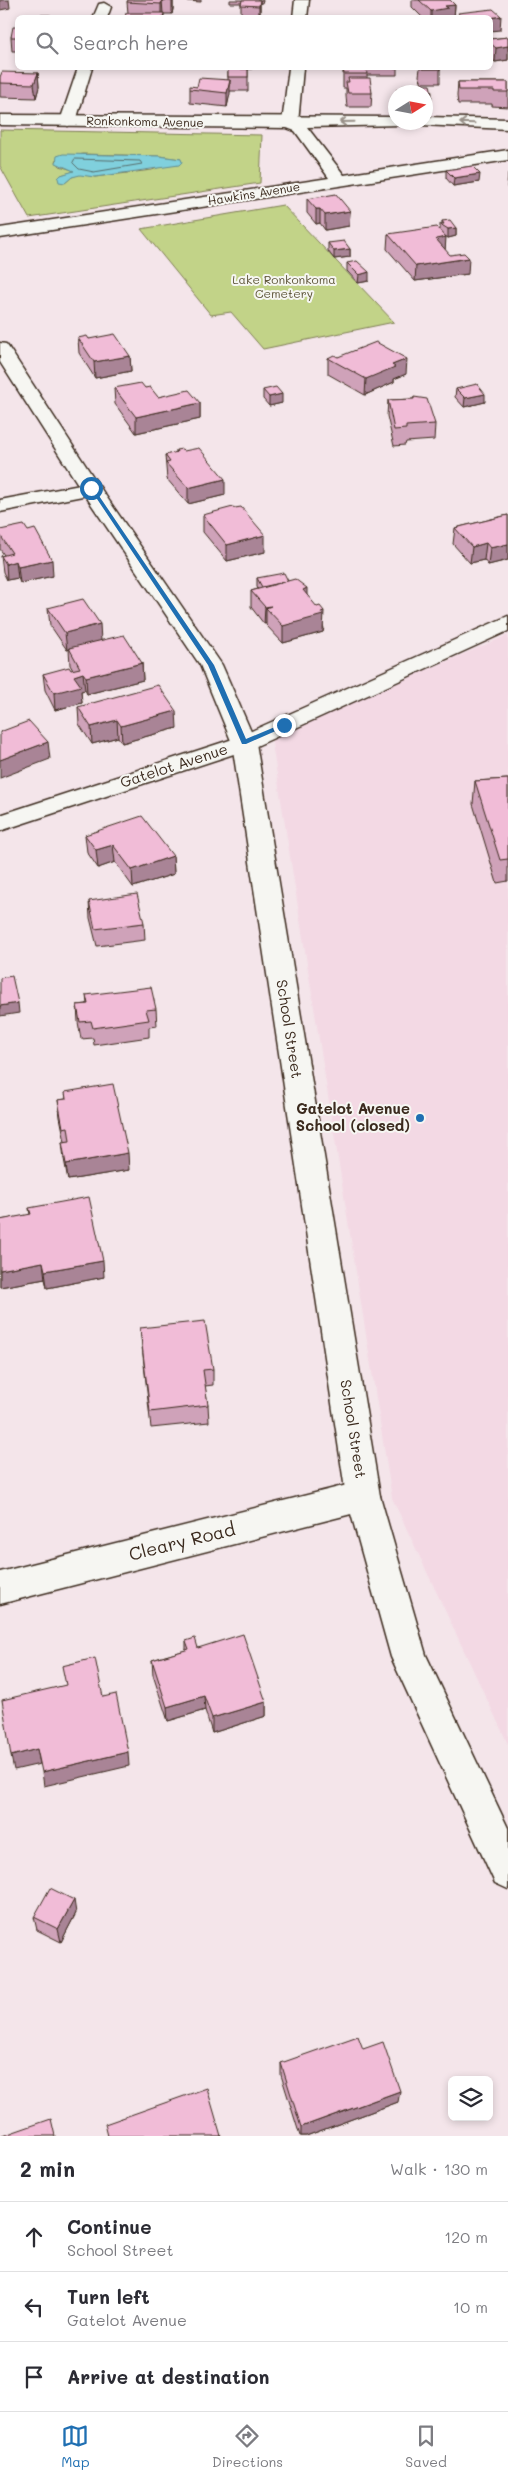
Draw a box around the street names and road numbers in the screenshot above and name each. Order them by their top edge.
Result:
street label: Ronkonkoma Avenue [86,112,204,130]
street label: Hawkins Avenue [207,178,301,208]
street label: Gatelot Avenue [117,738,230,792]
street label: School Street [272,978,308,1080]
street label: School Street [336,1378,372,1480]
street label: Cleary Road [126,1516,237,1566]

